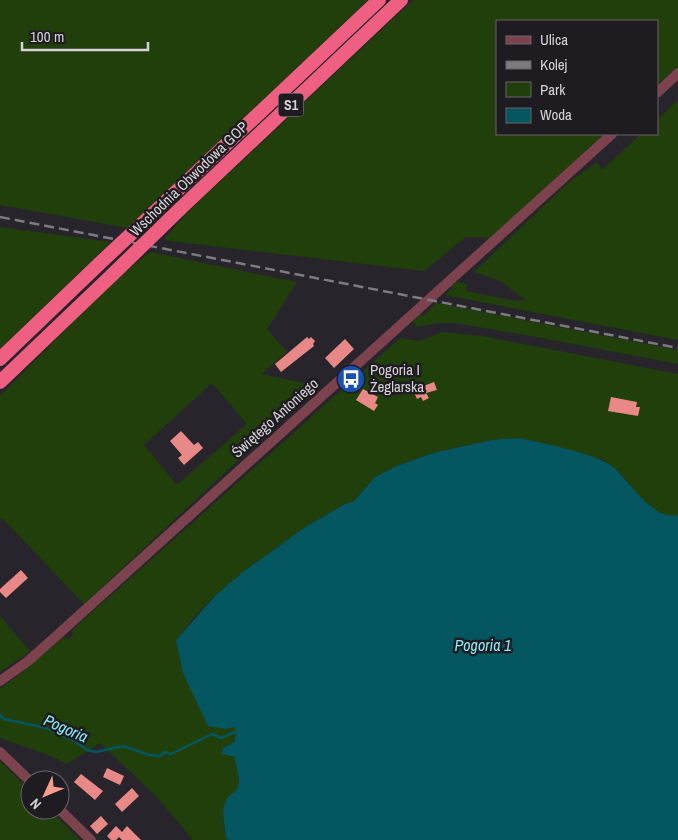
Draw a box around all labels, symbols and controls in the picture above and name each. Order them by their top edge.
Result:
scale bar [22,20,149,52]
legend [496,20,658,135]
text: 100 m [30,26,64,47]
text: Ulica [540,29,568,50]
text: Kolej [540,54,567,75]
text: Park [540,79,566,100]
road number: S1 [278,94,304,116]
text: Woda [540,104,572,125]
street label: Wschodnia Obwodowa GOP [125,116,253,241]
place label: Pogoria I Żeglarska [370,359,424,397]
bus stop icon: Pogoria I Żeglarska [336,364,366,394]
street label: Świętego Antoniego [227,373,323,462]
water label: Pogoria 1 [455,634,511,656]
water label: Pogoria [41,709,91,747]
north arrow [20,770,70,820]
text: N [26,795,45,813]

